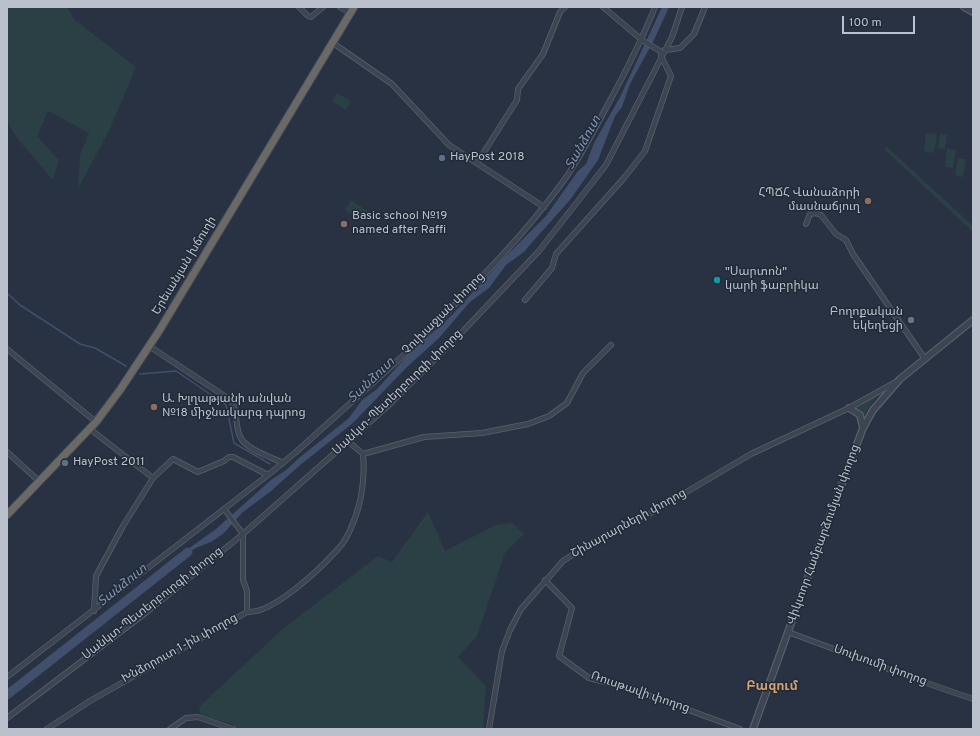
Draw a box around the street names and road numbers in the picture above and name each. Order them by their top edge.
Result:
street label: Երեւանյան խճուղի [150,214,220,318]
street label: Չուխաջյան փողոց [400,270,488,358]
street label: Սանկտ-Պետերբուրգի փողոց [330,327,466,459]
street label: Վիկտոր Համբարձումյան փողոց [785,443,863,627]
street label: Շինարարների փողոց [569,486,689,562]
street label: Սանկտ-Պետերբուրգի փողոց [80,545,226,663]
street label: Խնձորուտ 1-ին փողոց [120,611,240,687]
street label: Սուխումի փողոց [831,642,929,690]
street label: Ռուսթավի փողոց [589,669,691,717]

